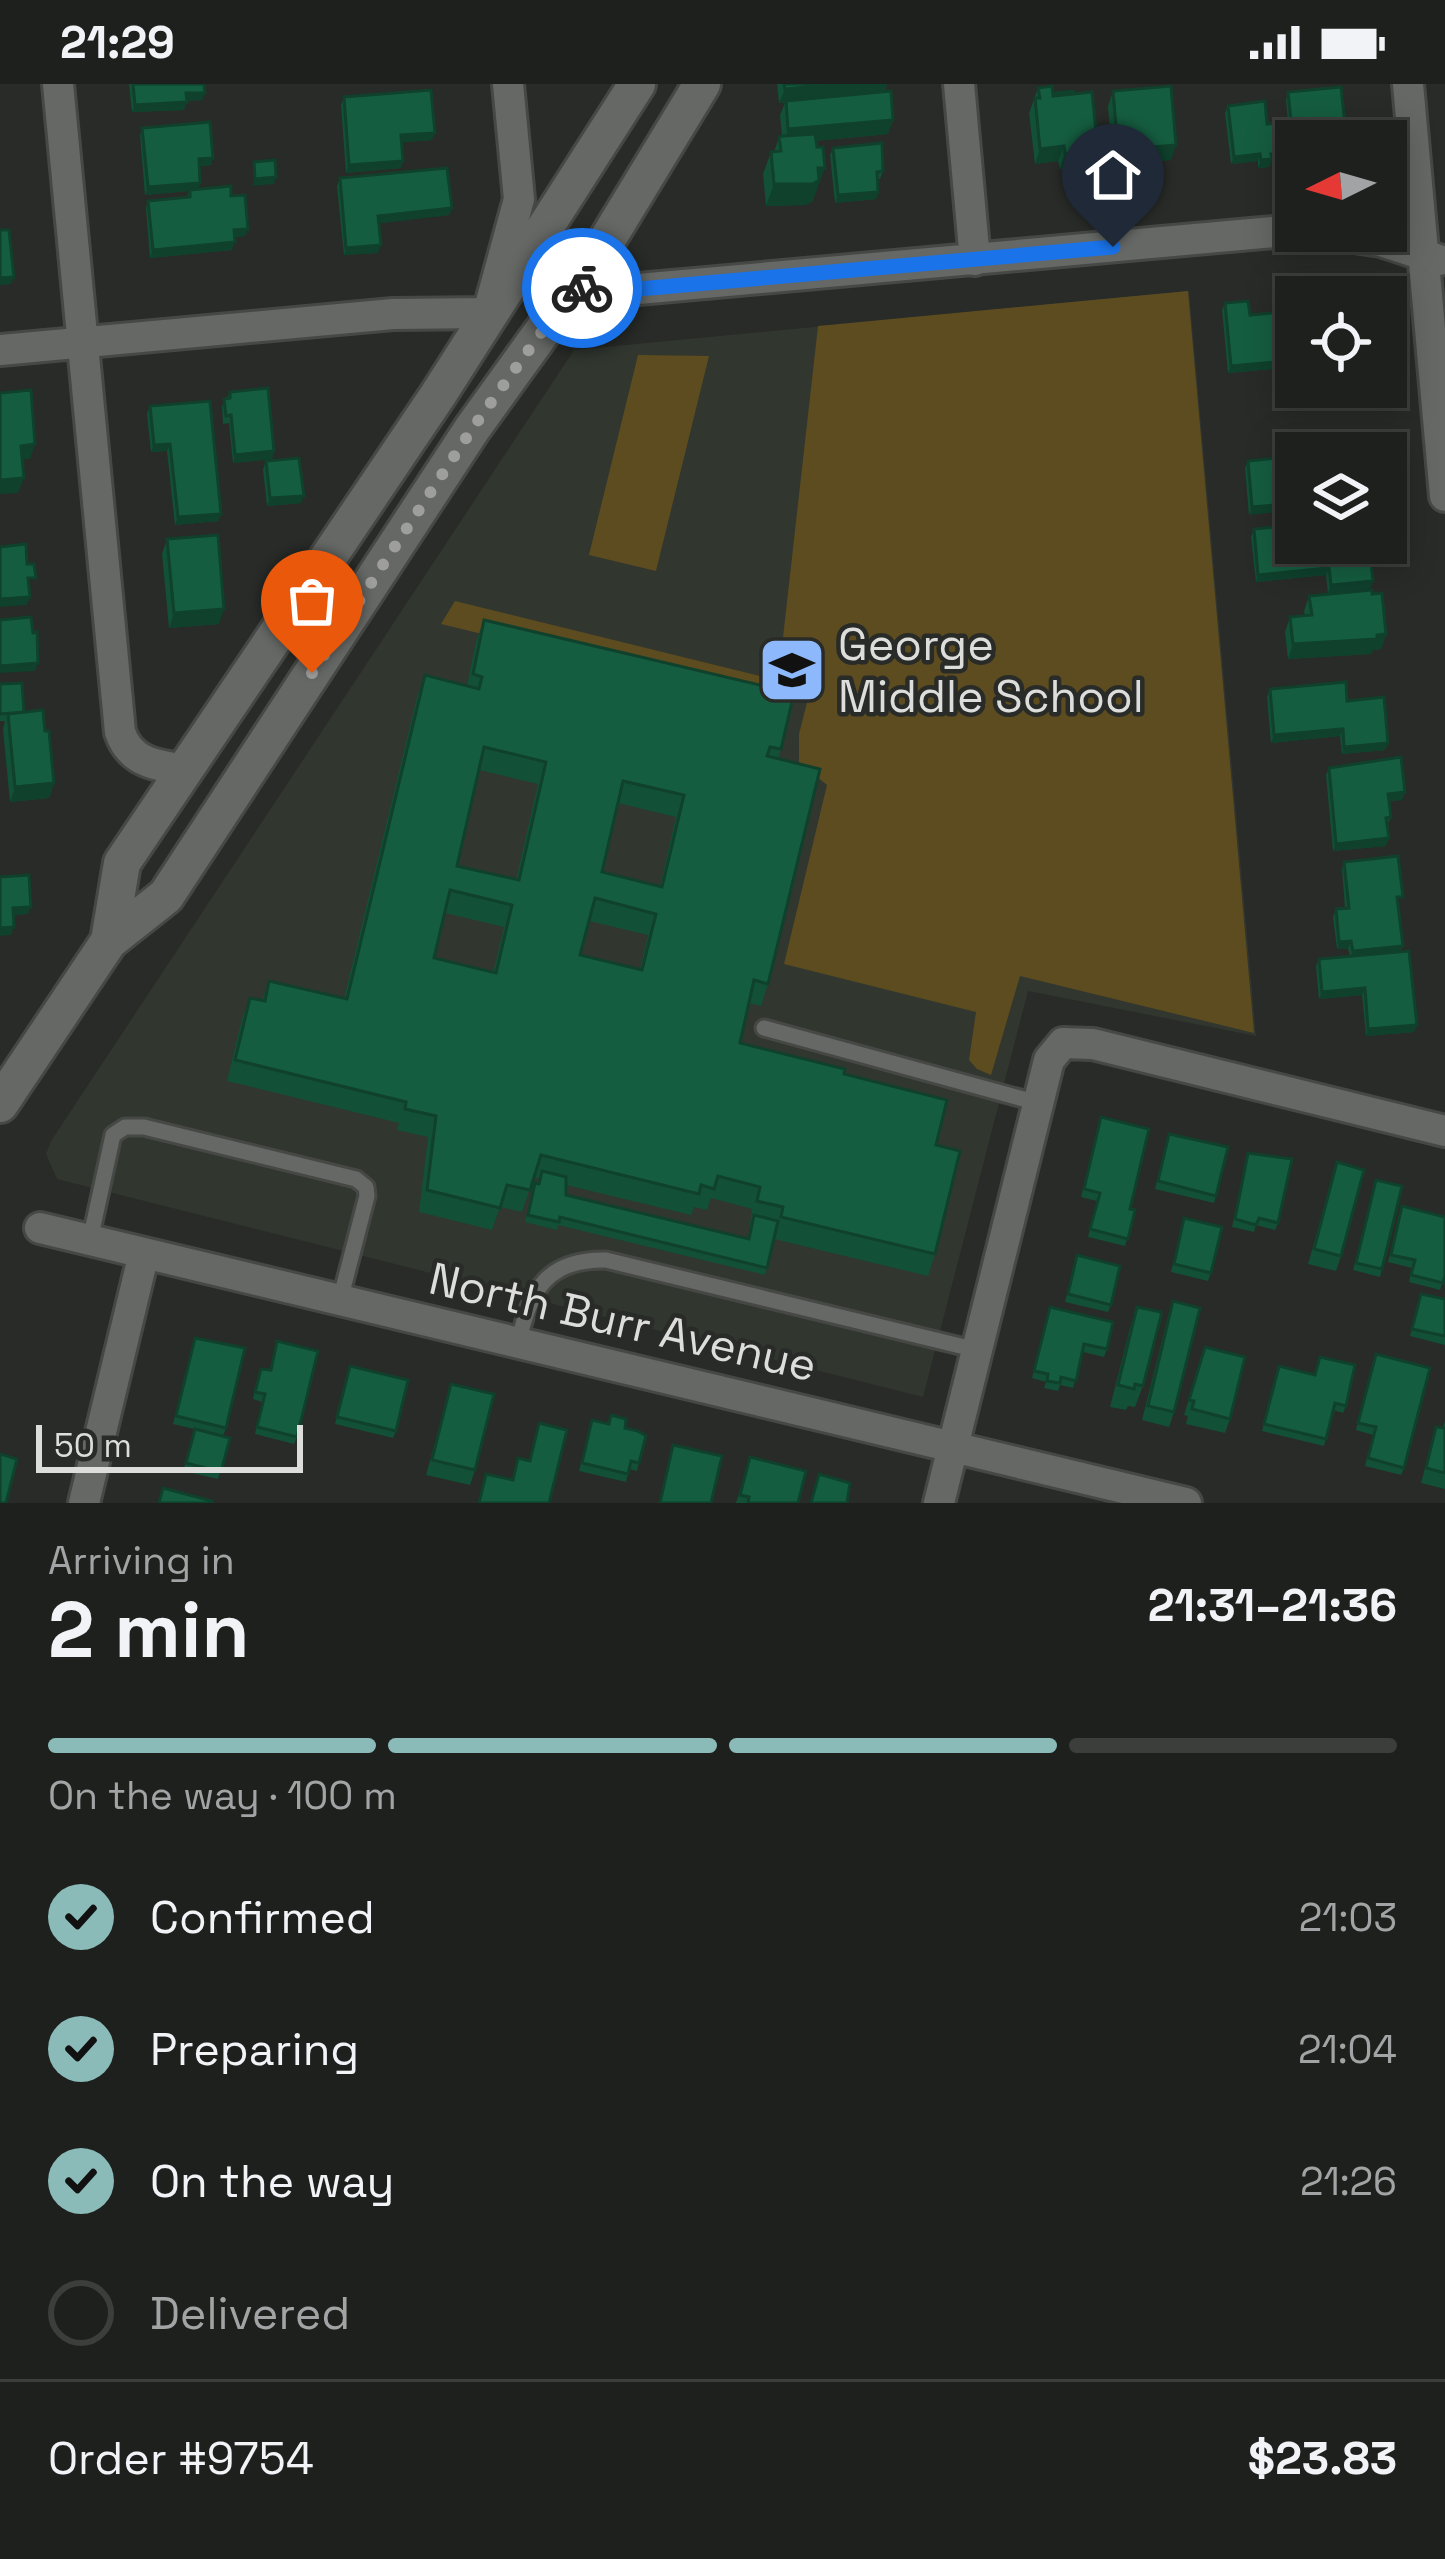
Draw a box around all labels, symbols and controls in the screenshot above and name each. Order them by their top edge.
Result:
text: 21:29 [60,14,175,71]
north arrow [1275,120,1407,252]
map controls [1275,120,1407,564]
pin [1062,124,1164,247]
icon: home [1080,142,1146,208]
courier [522,228,642,348]
icon: bike [549,255,615,321]
button: locate [1275,276,1407,408]
button: layers [1275,432,1407,564]
pin [261,550,363,673]
icon: bag [279,568,345,634]
place label: George Middle School [838,616,1144,725]
school or university icon: George Middle School [757,635,827,705]
street label: North Burr Avenue [424,1250,822,1394]
scale bar [36,1419,303,1472]
text: 50 m [54,1425,132,1467]
text: Arriving in [48,1536,235,1585]
text: 21:31–21:36 [1148,1577,1397,1634]
text: 2 min [48,1580,250,1680]
text: On the way · 100 m [48,1771,397,1820]
icon: check [48,1884,114,1950]
text: Confirmed [150,1889,375,1946]
text: 21:03 [1299,1893,1397,1942]
icon: check [48,2016,114,2082]
text: Preparing [150,2021,359,2078]
text: 21:04 [1298,2025,1397,2074]
icon: check [48,2148,114,2214]
text: On the way [150,2153,394,2210]
text: 21:26 [1300,2157,1397,2206]
text: Delivered [150,2285,350,2342]
text: Order #9754 [48,2430,314,2487]
text: $23.83 [1248,2430,1397,2487]

